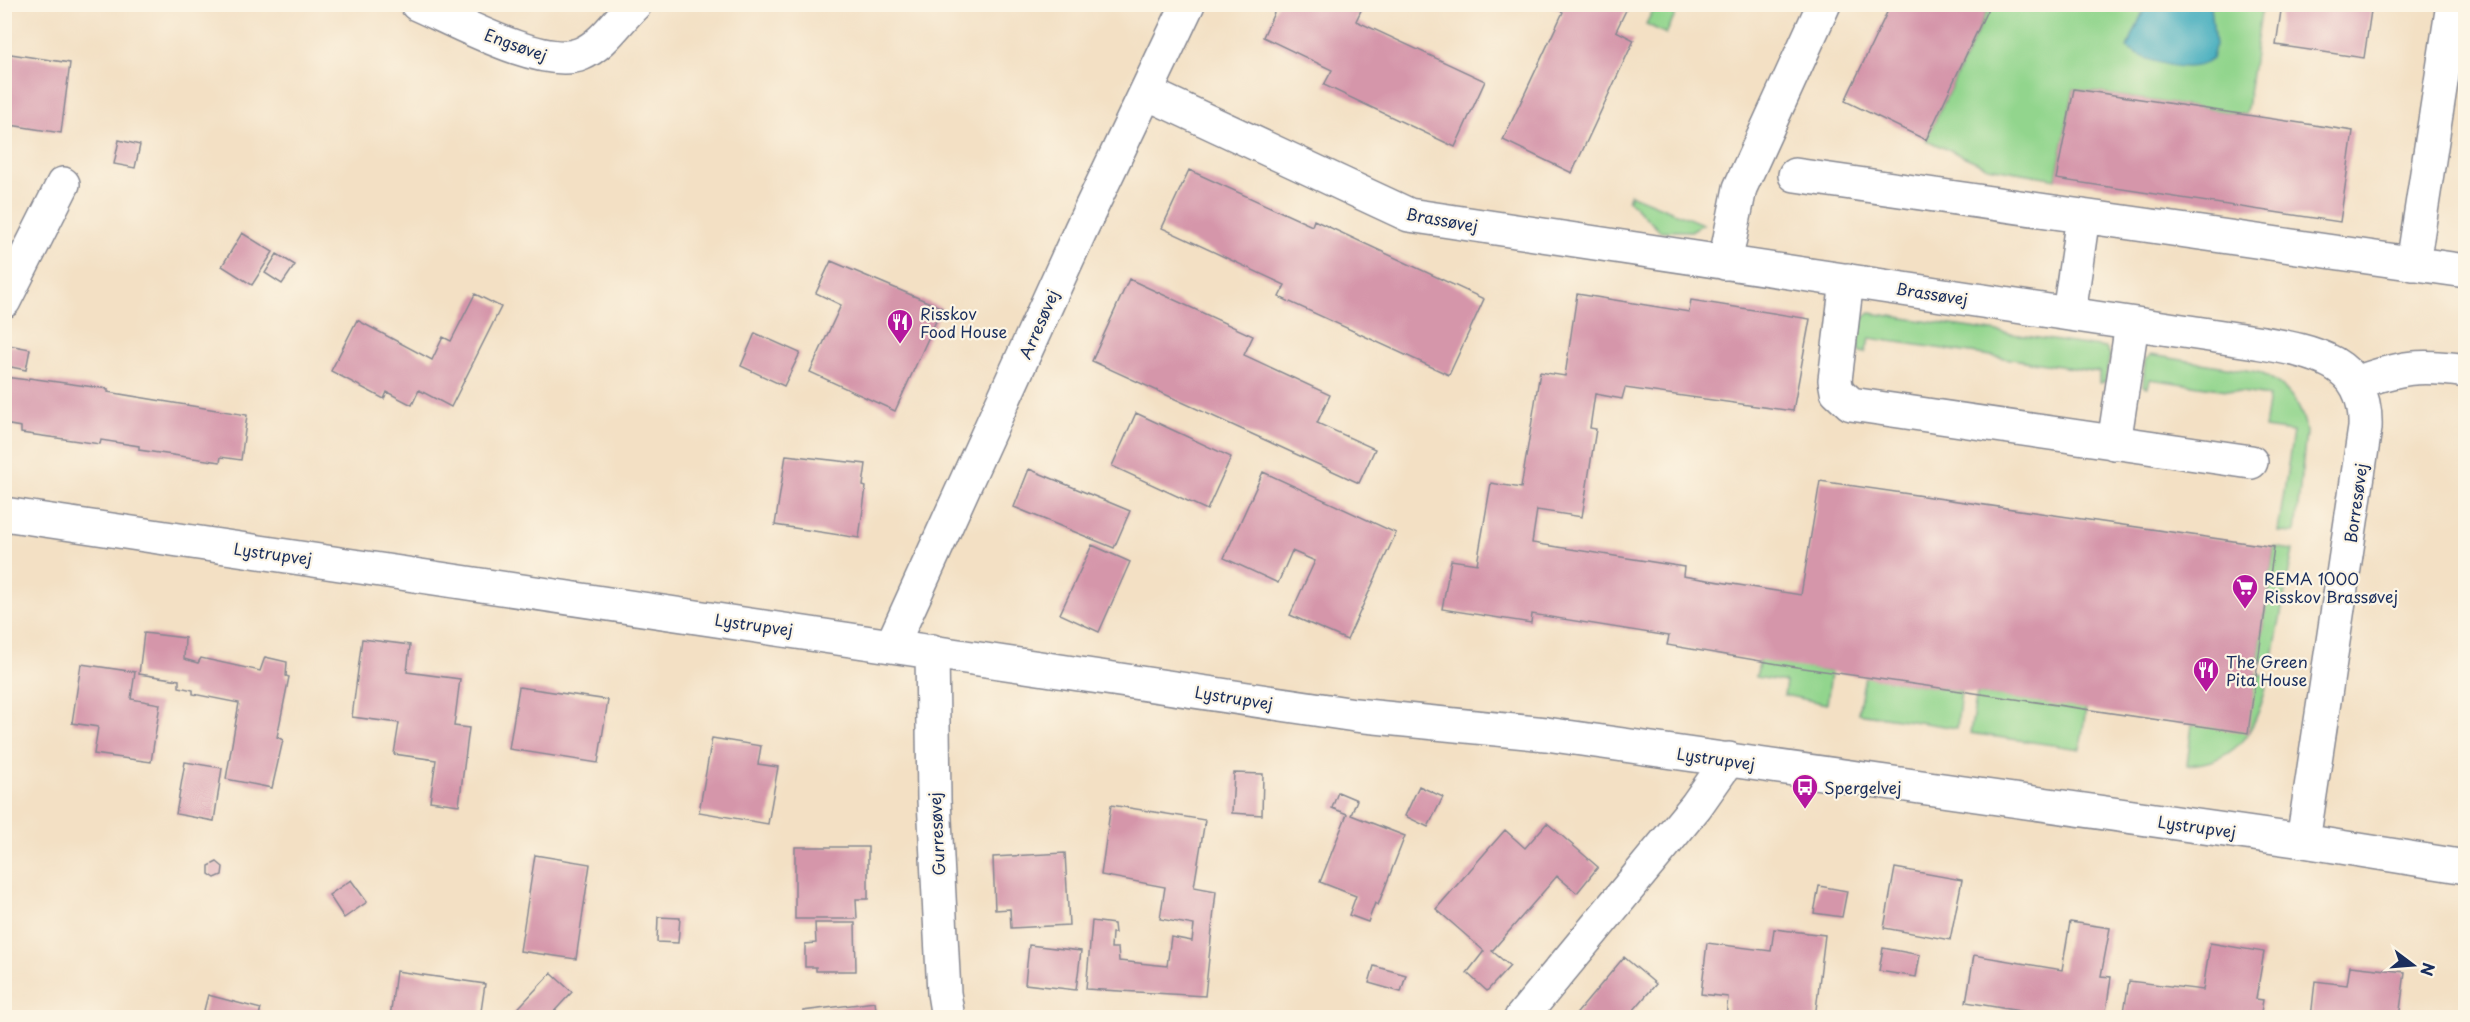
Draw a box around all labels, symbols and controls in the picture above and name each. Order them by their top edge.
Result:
street label: Engsøvej [481,22,551,66]
street label: Brassøvej [1404,201,1480,237]
street label: Brassøvej [1894,275,1970,311]
street label: Arresøvej [1012,285,1064,363]
place label: Risskov Food House [920,301,1008,343]
restaurant icon: Risskov Food House [885,307,915,345]
street label: Borresøvej [2338,462,2372,544]
street label: Lystrupvej [232,536,314,570]
place label: REMA 1000 Risskov Brassøvej [2264,566,2398,608]
supermarket icon: REMA 1000 Risskov Brassøvej [2230,572,2260,610]
street label: Lystrupvej [713,607,795,641]
place label: The Green Pita House [2226,649,2308,691]
restaurant icon: The Green Pita House [2191,655,2221,693]
street label: Lystrupvej [1193,679,1275,715]
street label: Lystrupvej [1675,741,1757,775]
bus stop icon: Spergelvej [1790,772,1820,810]
place label: Spergelvej [1824,775,1902,799]
street label: Gurresøvej [922,792,950,876]
street label: Lystrupvej [2156,809,2238,843]
north arrow [2383,935,2443,995]
text: N [2415,960,2442,979]

